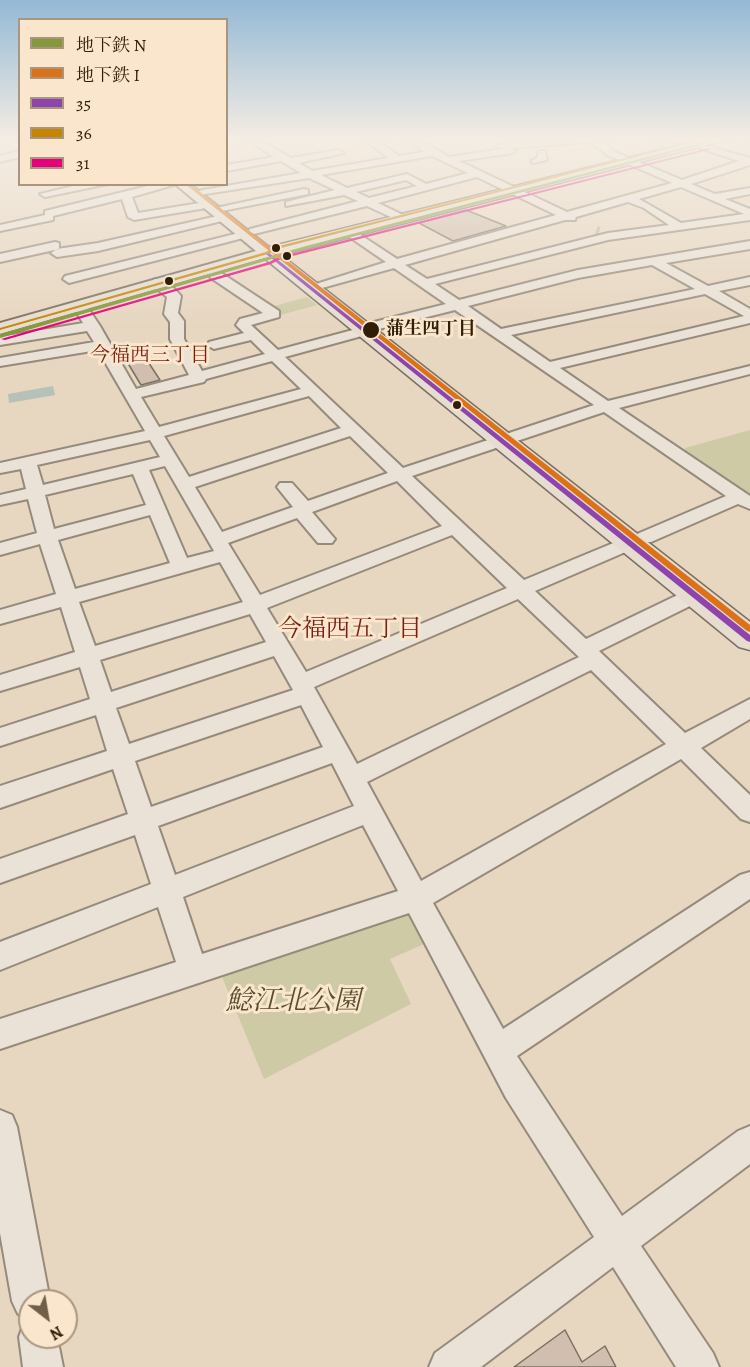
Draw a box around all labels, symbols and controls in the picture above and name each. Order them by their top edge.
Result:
legend [18,18,228,186]
text: 地下鉄 N [76,33,147,57]
text: 地下鉄 I [76,63,140,87]
text: 35 [76,91,91,115]
text: 36 [76,121,92,145]
text: 31 [76,151,90,175]
unlabelled marker [270,242,282,254]
unlabelled marker [281,250,293,262]
unlabelled marker [163,275,175,287]
place label: 蒲生四丁目 [386,319,476,341]
marker: 蒲生四丁目 [361,320,381,340]
district label: 今福西三丁目 [90,344,210,368]
unlabelled marker [451,399,463,411]
district label: 今福西五丁目 [278,616,422,644]
park label: 鯰江北公園 [226,986,360,1018]
north arrow [18,1289,78,1349]
text: N [46,1320,67,1345]

